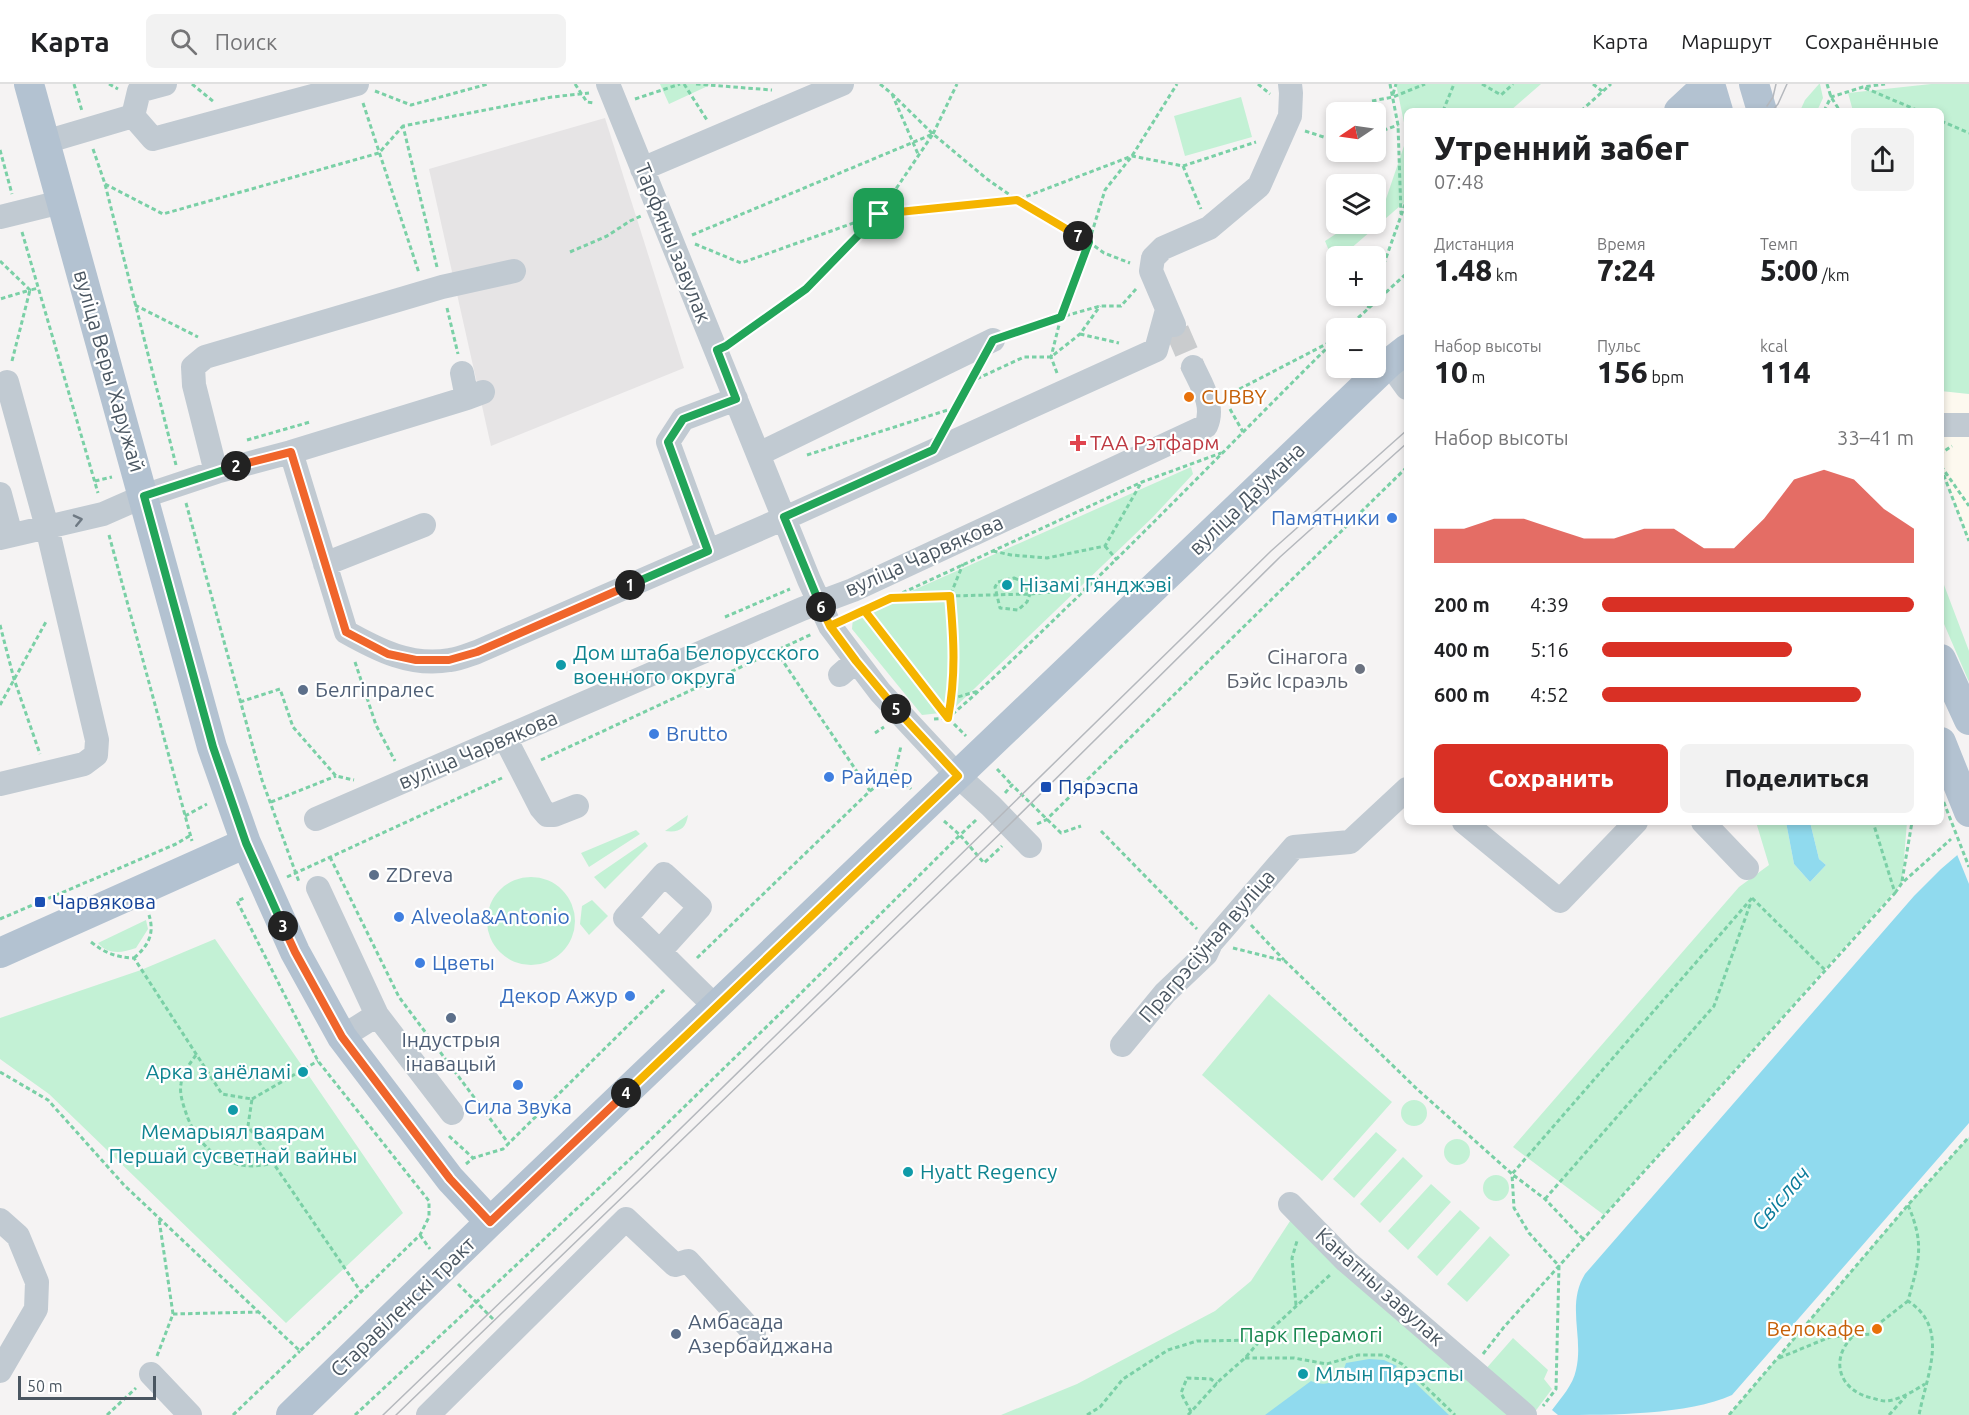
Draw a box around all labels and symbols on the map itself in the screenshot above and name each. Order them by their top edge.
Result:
north arrow [1326,102,1386,162]
street label: Тарфяны завулак [631,159,717,326]
pin [853,188,904,239]
pin: 7 [1063,221,1093,251]
street label: вуліца Веры Харужай [70,267,150,475]
place label: CUBBY [1201,384,1267,408]
marker: CUBBY [1182,390,1196,404]
place label: ТАА Рэтфарм [1090,430,1220,454]
marker: ТАА Рэтфарм [1071,436,1085,450]
street label: вуліца Даўмана [1184,437,1309,559]
pin: 2 [221,451,251,481]
place label: Памятники [1271,505,1380,529]
street label: вуліца Чарвякова [841,509,1006,601]
marker: Памятники [1385,511,1399,525]
one-way arrow [72,514,82,527]
pin: 1 [615,570,645,600]
place label: Нізамі Гянджэві [1019,572,1172,596]
marker: Нізамі Гянджэві [1000,578,1014,592]
pin: 6 [806,592,836,622]
place label: Дом штаба Белорусского военного округа [573,640,820,688]
place label: Сінагога Бэйс Ісраэль [1226,644,1348,692]
marker: Дом штаба Белорусского военного округа [554,658,568,672]
marker: Сінагога Бэйс Ісраэль [1353,662,1367,676]
place label: Белгіпралес [315,677,434,701]
marker: Белгіпралес [296,683,310,697]
pin: 5 [881,694,911,724]
street label: вуліца Чарвякова [394,705,561,793]
place label: Brutto [666,721,728,745]
marker: Brutto [647,727,661,741]
place label: Райдер [841,764,913,788]
marker: Райдер [822,770,836,784]
place label: Пярэспа [1058,774,1139,798]
marker: Пярэспа [1039,780,1053,794]
place label: ZDreva [386,862,453,886]
street label: Прагрэсіўная вуліца [1133,864,1279,1027]
marker: ZDreva [367,868,381,882]
place label: Чарвякова [52,889,156,913]
marker: Чарвякова [33,895,47,909]
place label: Alveola&Antonio [411,904,570,928]
marker: Alveola&Antonio [392,910,406,924]
pin: 3 [268,911,298,941]
place label: Цветы [432,950,495,974]
marker: Цветы [413,956,427,970]
place label: Декор Ажур [500,983,618,1007]
marker: Декор Ажур [623,989,637,1003]
marker: Індустрыя інавацый [444,1011,458,1025]
place label: Індустрыя інавацый [401,1027,501,1075]
place label: Арка з анёламі [146,1059,291,1083]
marker: Арка з анёламі [296,1065,310,1079]
marker: Сила Звука [511,1078,525,1092]
pin: 4 [611,1078,641,1108]
place label: Сила Звука [464,1094,572,1118]
marker: Мемарыял ваярам Першай сусветнай вайны [226,1103,240,1117]
place label: Мемарыял ваярам Першай сусветнай вайны [109,1119,357,1167]
place label: Hyatt Regency [920,1159,1057,1183]
water label: Свіслач [1745,1161,1814,1235]
marker: Hyatt Regency [901,1165,915,1179]
street label: Канатны завулак [1311,1222,1450,1350]
street label: Старавіленскі тракт [325,1231,480,1381]
place label: Амбасада Азербайджана [688,1309,833,1357]
place label: Велокафе [1766,1316,1865,1340]
park label: Парк Перамогі [1239,1322,1383,1346]
marker: Велокафе [1870,1322,1884,1336]
marker: Амбасада Азербайджана [669,1327,683,1341]
place label: Млын Пярэспы [1315,1361,1464,1385]
marker: Млын Пярэспы [1296,1367,1310,1381]
scale bar [18,1373,156,1400]

